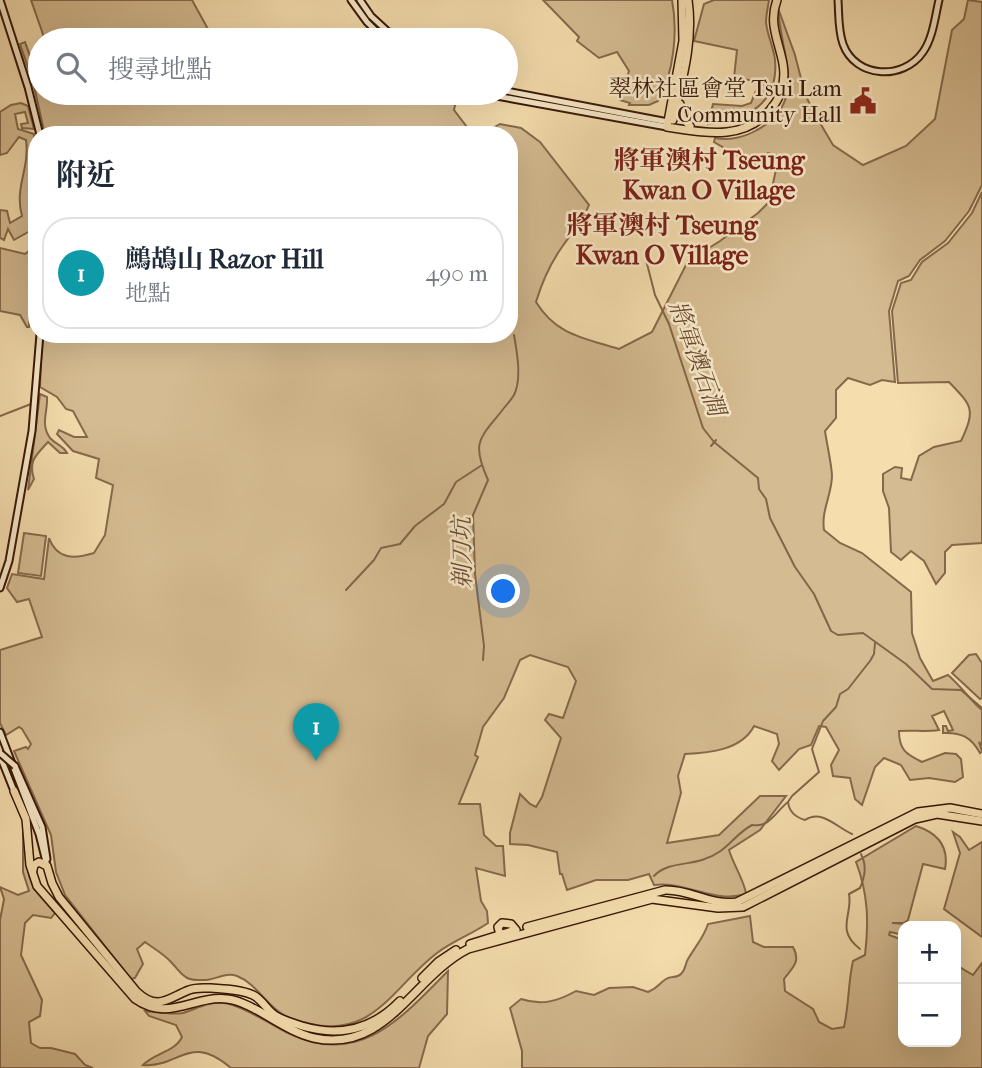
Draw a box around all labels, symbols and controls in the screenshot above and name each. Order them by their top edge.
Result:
search box [28,28,518,105]
icon: search [52,48,90,86]
text: 搜尋地點 [108,54,212,85]
place label: 翠林社區會堂 Tsui Lam Community Hall [608,75,843,128]
public building icon: 翠林社區會堂 Tsui Lam Community Hall [848,86,878,116]
district label: 將軍澳村 Tseung Kwan O Village [613,145,806,206]
text: 附近 [56,158,116,193]
district label: 將軍澳村 Tseung Kwan O Village [566,210,759,271]
text: 鷓鴣山 Razor Hill [125,244,324,275]
text: 1 [77,260,85,287]
text: 490 m [426,260,488,287]
text: 地點 [125,280,171,307]
water label: 將軍澳石澗 [663,297,732,423]
water label: 剃刀坑 [447,513,477,589]
your location [486,574,520,608]
pin: 1 [293,703,339,761]
map controls [898,921,961,1047]
button: + [898,921,961,984]
button: − [898,984,961,1047]

